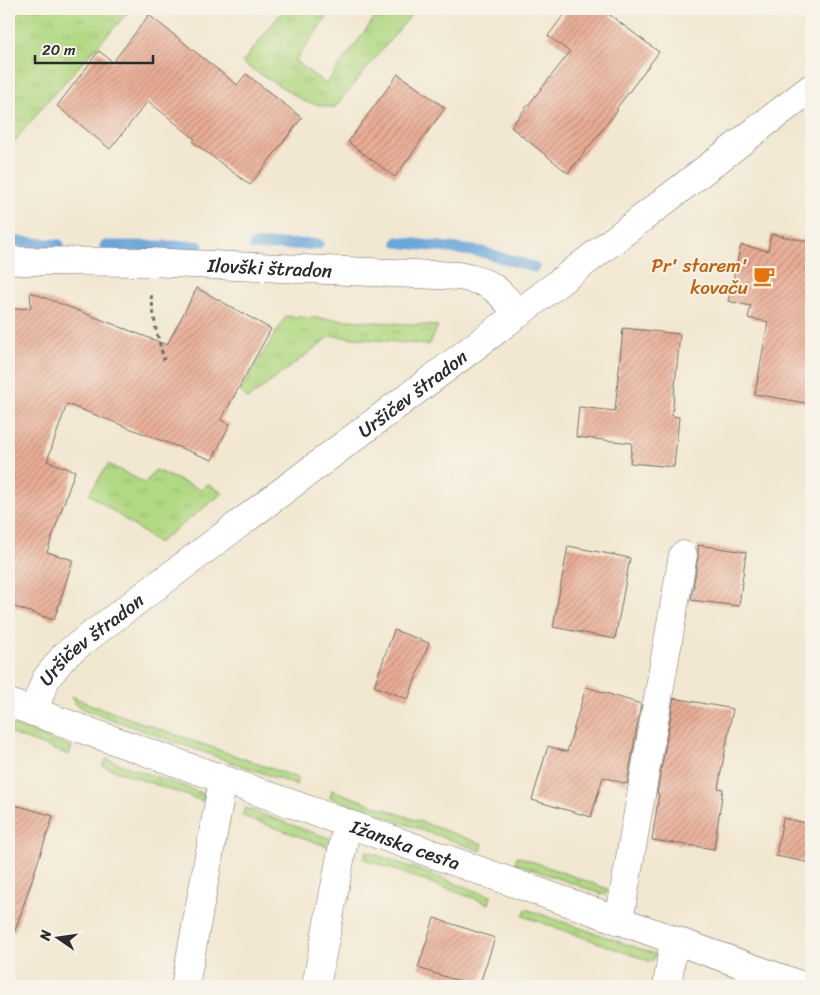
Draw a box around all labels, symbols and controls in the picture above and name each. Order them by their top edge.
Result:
scale bar [35,32,152,64]
text: 20 m [42,37,76,63]
street label: Ilovški štradon [206,248,333,287]
place label: Pr' starem' kovaču [651,249,748,304]
cafe icon: Pr' starem' kovaču [751,263,777,289]
street label: Uršičev štradon [350,341,475,446]
street label: Uršičev štradon [30,584,151,693]
street label: Ižanska cesta [345,809,465,879]
north arrow [32,912,82,962]
text: N [32,927,59,944]

